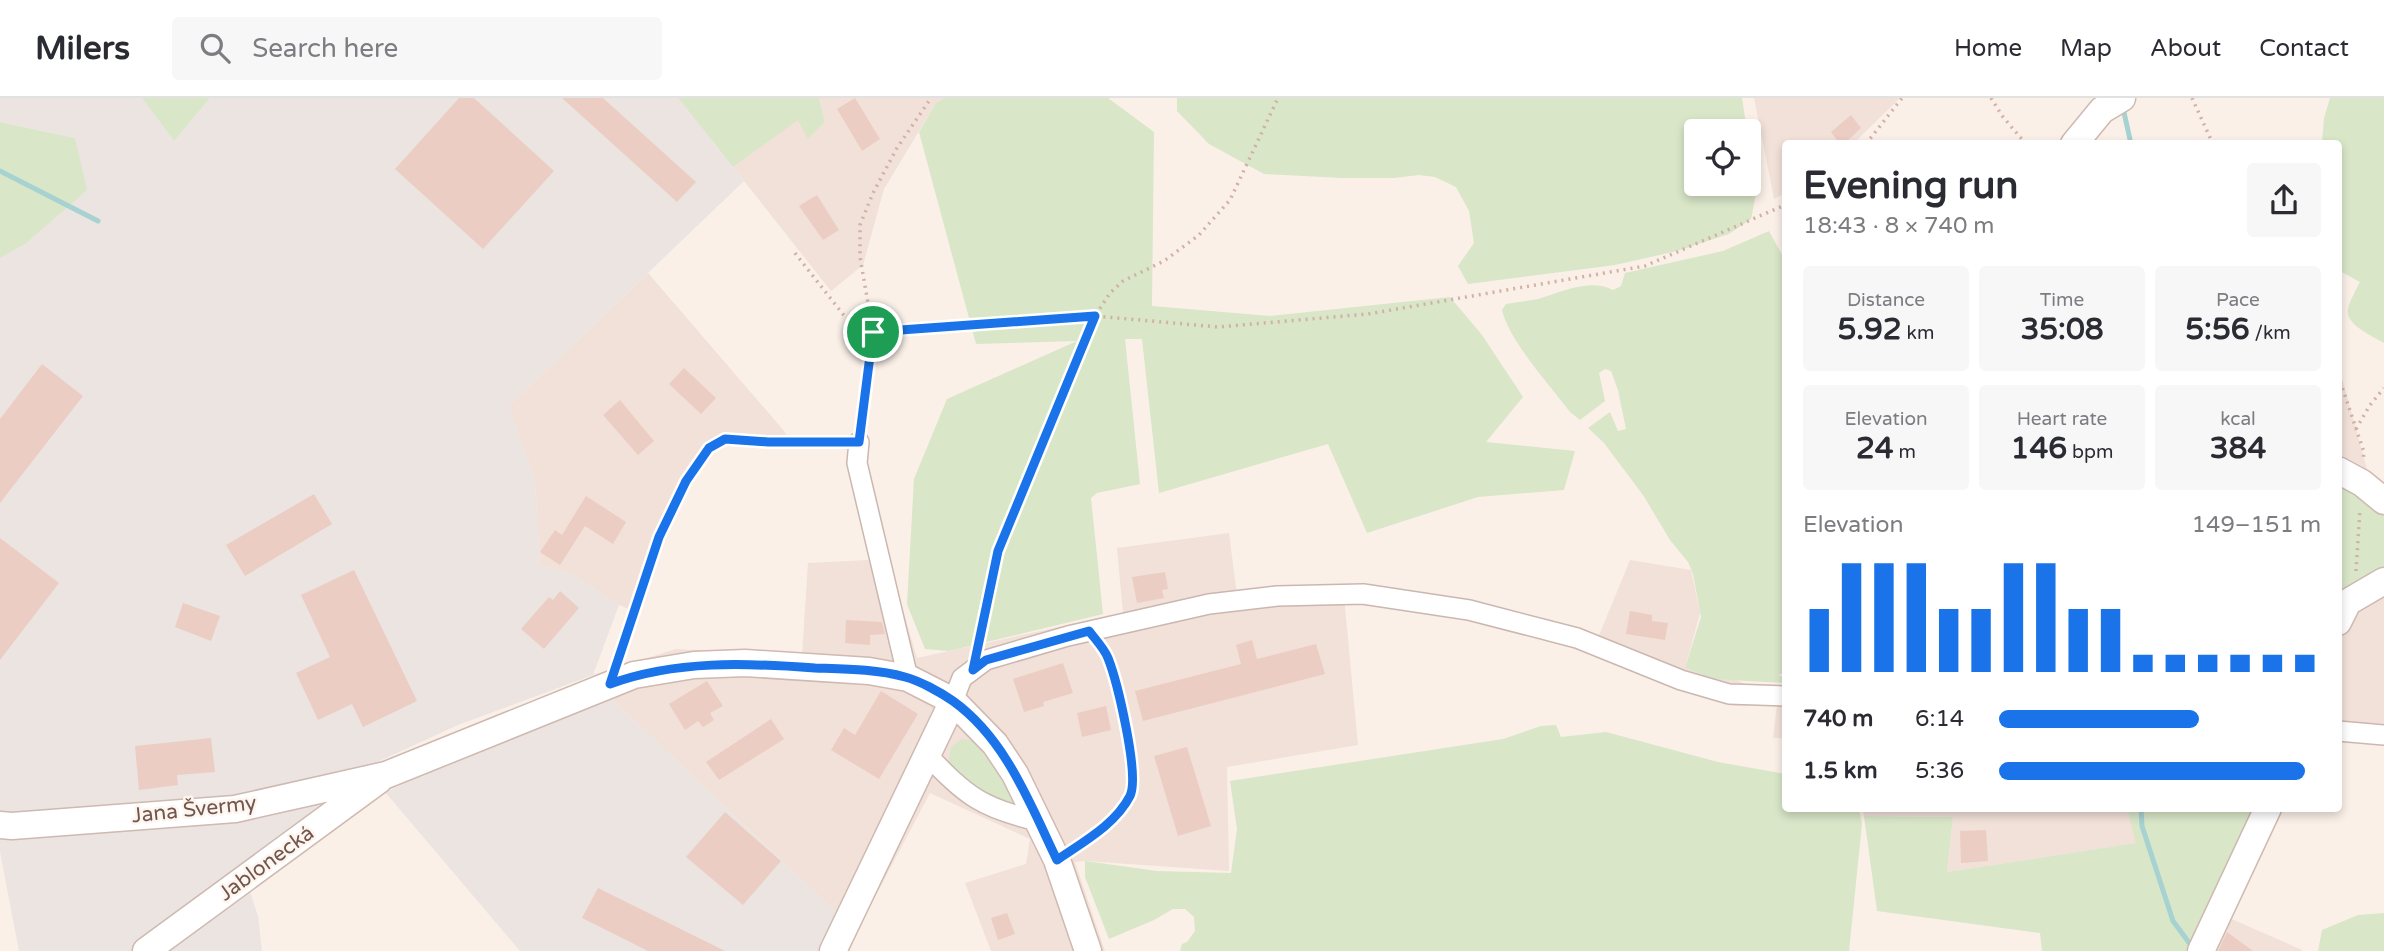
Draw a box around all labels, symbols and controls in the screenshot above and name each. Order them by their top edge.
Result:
search box [172,17,662,80]
text: Milers [35,29,130,68]
icon: search [196,29,234,67]
text: Search here [252,33,398,64]
text: Home [1954,34,2022,63]
text: Map [2060,34,2112,63]
text: About [2150,34,2221,63]
text: Contact [2259,34,2349,63]
map controls [1684,119,1761,196]
button: locate [1684,119,1761,196]
text: Evening run [1803,163,2018,209]
button: share [2247,163,2321,237]
text: 18:43 · 8 × 740 m [1803,212,1994,240]
text: Distance [1847,289,1925,311]
text: Time [2040,289,2084,311]
text: Pace [2216,289,2260,311]
pin [843,302,903,362]
text: 5.92 [1838,311,1902,348]
text: 35:08 [2020,311,2104,348]
text: 5:56 [2185,311,2250,348]
icon: arrive [854,313,892,351]
text: km [1902,322,1934,344]
text: /km [2250,322,2291,344]
text: Elevation [1844,408,1928,430]
text: Heart rate [2017,408,2107,430]
text: kcal [2220,408,2256,430]
text: 24 [1856,430,1894,467]
text: 146 [2011,430,2067,467]
text: 384 [2210,430,2266,467]
text: m [1894,441,1916,463]
text: bpm [2067,441,2113,463]
text: Elevation [1803,511,1904,539]
text: 149–151 m [2192,511,2321,539]
text: 740 m [1803,705,1873,733]
text: 6:14 [1915,705,1964,733]
text: 1.5 km [1803,757,1878,785]
text: 5:36 [1915,757,1964,785]
street label: Jana Švermy [130,791,258,828]
street label: Jablonecká [214,820,319,906]

